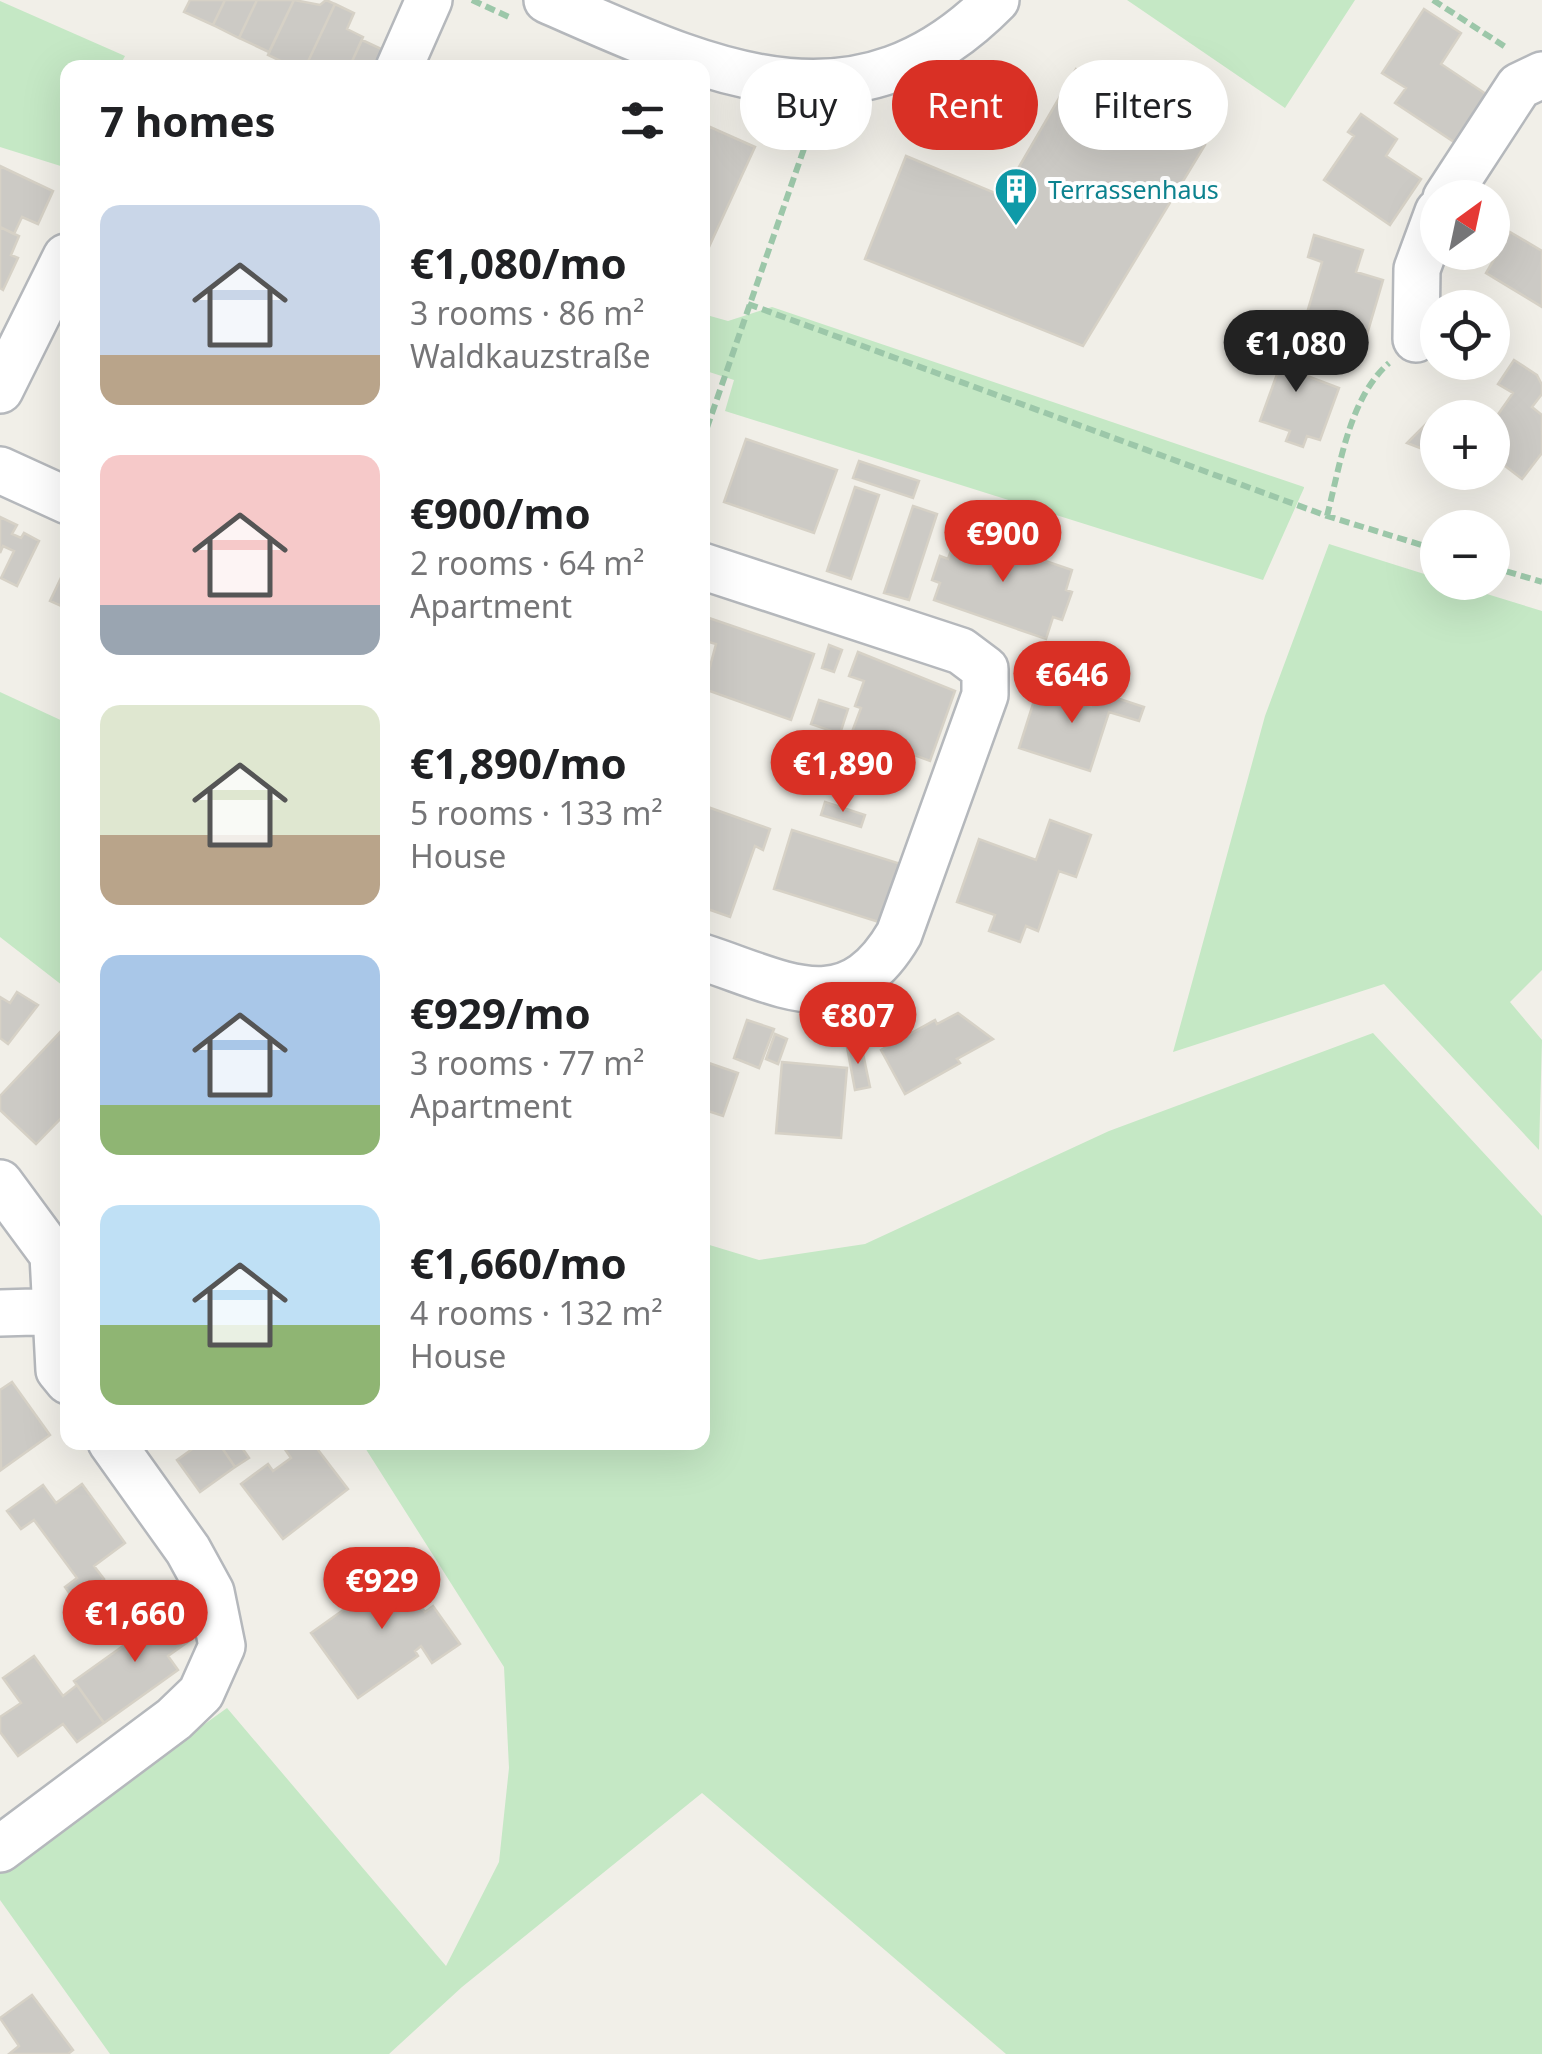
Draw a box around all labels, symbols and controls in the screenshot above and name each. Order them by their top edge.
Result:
chip: Buy [740,60,872,150]
chip: Rent [892,60,1038,150]
chip: Filters [1058,60,1228,150]
text: 7 homes [100,92,276,149]
icon: filters [615,93,670,148]
building icon: Terrassenhaus [993,166,1039,227]
place label: Terrassenhaus [1048,172,1219,206]
north arrow [1420,180,1510,270]
map controls [1420,180,1510,600]
text: €1,080/mo [410,234,627,291]
icon: home [180,245,300,365]
button: locate [1420,290,1510,380]
text: 3 rooms · 86 m² [410,291,644,334]
pin: €1,080 [1215,310,1377,395]
text: €1,080 [1246,321,1346,364]
text: Waldkauzstraße [410,334,651,377]
button: + [1420,400,1510,490]
text: €900/mo [410,484,591,541]
icon: home [180,495,300,615]
pin: €900 [944,500,1062,585]
button: − [1420,510,1510,600]
text: €900 [966,511,1040,554]
text: 2 rooms · 64 m² [410,541,644,584]
text: Apartment [410,584,572,627]
pin: €646 [1013,641,1131,726]
text: €646 [1035,652,1109,695]
pin: €1,890 [762,730,924,815]
text: €1,890/mo [410,734,627,791]
text: €1,890 [793,741,893,784]
icon: home [180,745,300,865]
text: 5 rooms · 133 m² [410,791,663,834]
text: House [410,834,506,877]
pin: €807 [799,982,917,1067]
text: €929/mo [410,984,591,1041]
text: €807 [821,993,895,1036]
icon: home [180,995,300,1115]
text: 3 rooms · 77 m² [410,1041,644,1084]
text: Apartment [410,1084,572,1127]
text: €1,660/mo [410,1234,627,1291]
icon: home [180,1245,300,1365]
text: 4 rooms · 132 m² [410,1291,663,1334]
text: House [410,1334,506,1377]
pin: €929 [323,1547,441,1632]
text: €929 [345,1558,419,1601]
pin: €1,660 [54,1580,216,1665]
text: €1,660 [85,1591,185,1634]

